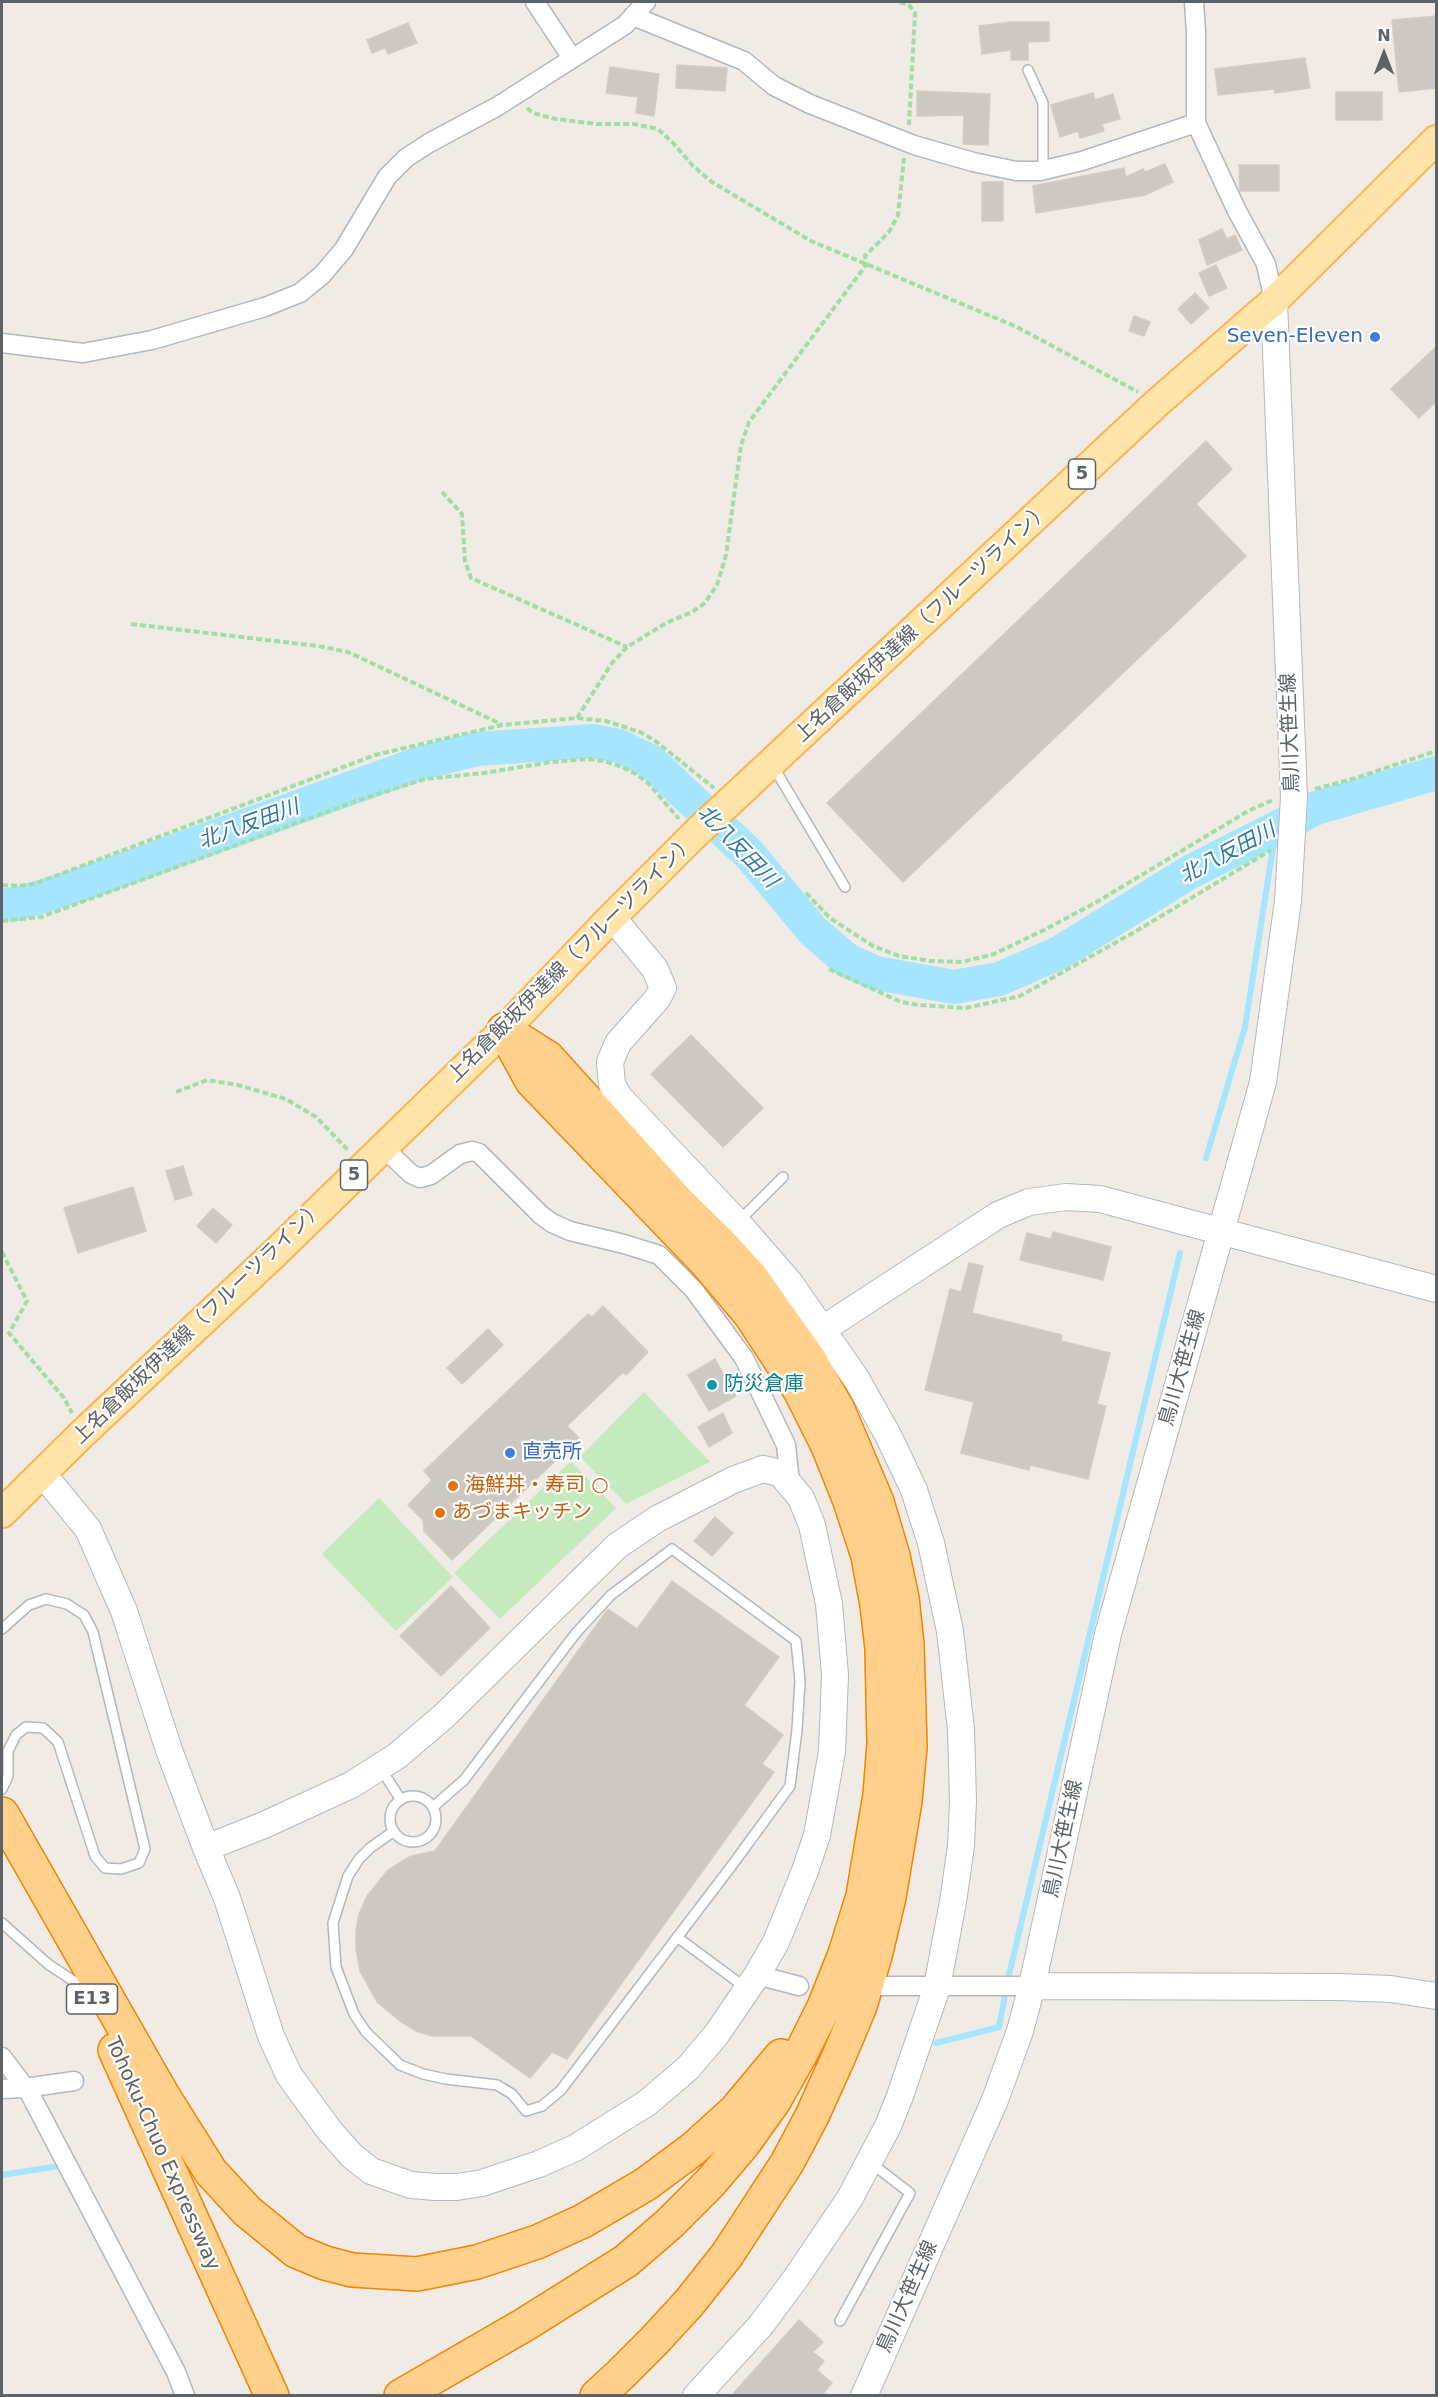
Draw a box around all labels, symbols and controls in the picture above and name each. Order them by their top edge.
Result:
north arrow [1354,24,1414,84]
text: N [1377,26,1391,45]
place label: Seven-Eleven [1227,325,1363,349]
marker: Seven-Eleven [1368,330,1382,344]
road number: 5 [1068,459,1096,489]
street label: 上名倉飯坂伊達線（フルーツライン） [790,498,1056,748]
street label: 鳥川大笹生線 [1277,673,1305,793]
water label: 北八反田川 [195,795,303,855]
water label: 北八反田川 [691,800,783,894]
water label: 北八反田川 [1176,818,1280,890]
street label: 上名倉飯坂伊達線（フルーツライン） [443,830,701,1088]
road number: 5 [340,1160,368,1190]
street label: 上名倉飯坂伊達線（フルーツライン） [68,1196,330,1450]
street label: 鳥川大笹生線 [1155,1307,1211,1429]
place label: 防災倉庫 [724,1373,804,1397]
marker: 防災倉庫 [705,1378,719,1392]
place label: 直売所 [522,1441,582,1465]
marker: 直売所 [503,1446,517,1460]
place label: 海鮮丼・寿司 ○ [465,1474,609,1498]
marker: 海鮮丼・寿司 ○ [446,1479,460,1493]
place label: あづまキッチン [452,1501,592,1525]
marker: あづまキッチン [433,1506,447,1520]
street label: 鳥川大笹生線 [1040,1778,1088,1900]
road number: E13 [66,1984,118,2014]
street label: Tohoku-Chuo Expressway [100,2033,224,2275]
street label: 鳥川大笹生線 [873,2237,943,2357]

